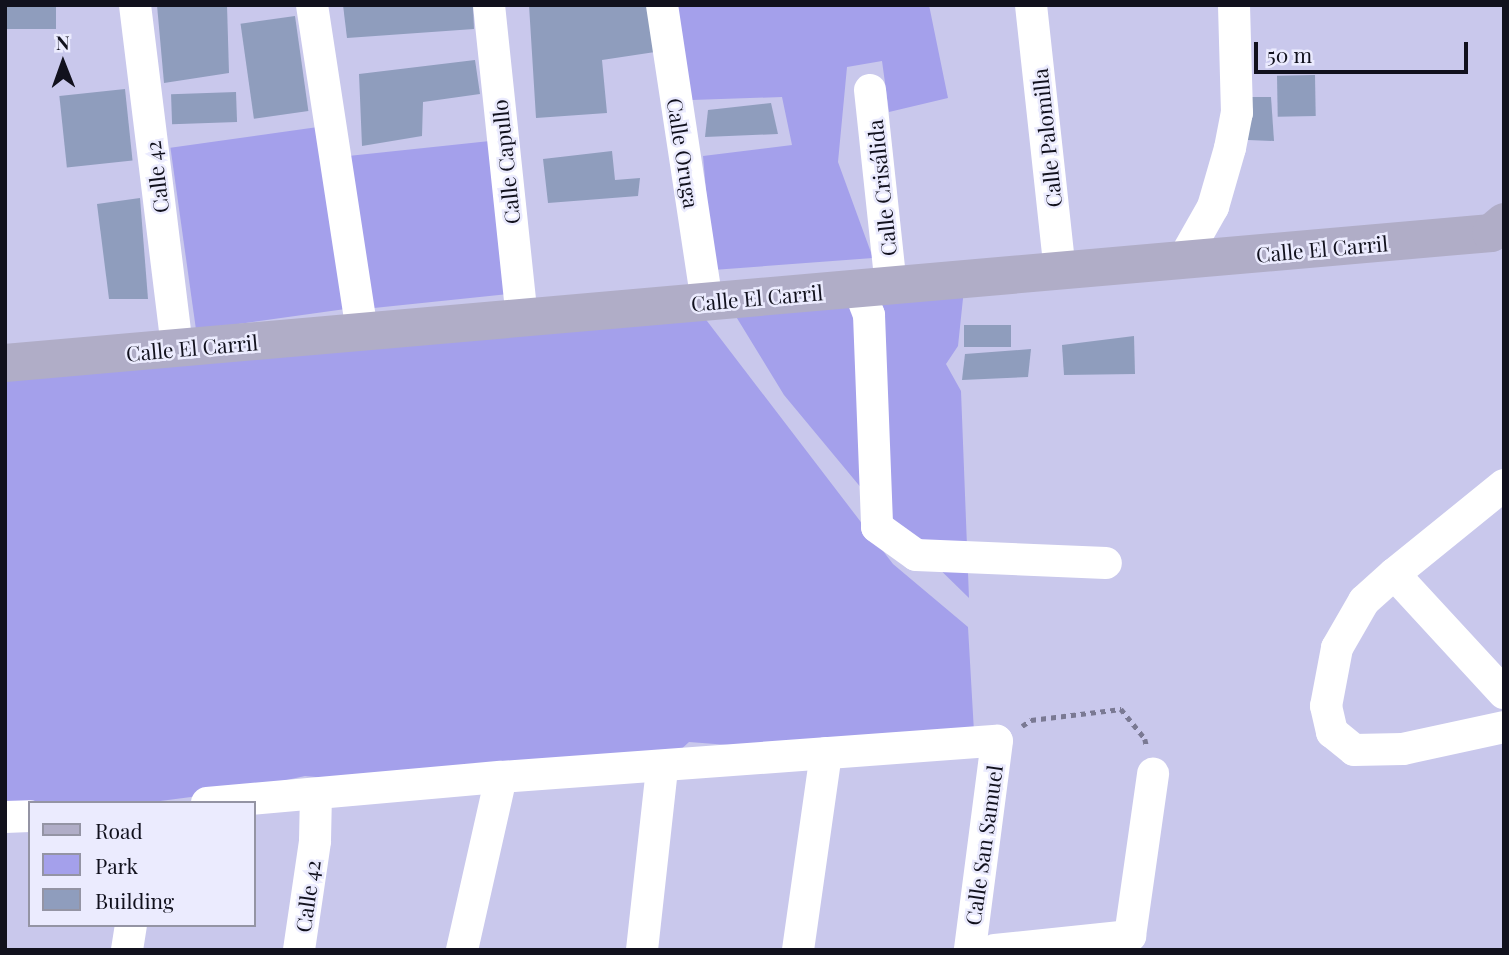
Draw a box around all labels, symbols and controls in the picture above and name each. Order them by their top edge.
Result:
north arrow [28,28,98,98]
scale bar [1257,28,1470,72]
text: N [56,29,70,55]
text: 50 m [1267,40,1312,68]
street label: Calle Palomilla [1026,67,1066,209]
street label: Calle Oruga [663,96,705,210]
street label: Calle Capullo [486,98,524,226]
street label: Calle Crisálida [861,118,901,258]
street label: Calle 42 [139,139,173,215]
street label: Calle El Carril [1255,230,1389,266]
street label: Calle El Carril [690,279,824,315]
street label: Calle El Carril [125,329,259,365]
street label: Calle San Samuel [959,763,1007,927]
legend [28,801,256,927]
text: Road [95,816,143,844]
text: Park [95,851,138,879]
street label: Calle 42 [289,858,325,934]
text: Building [95,886,174,914]

